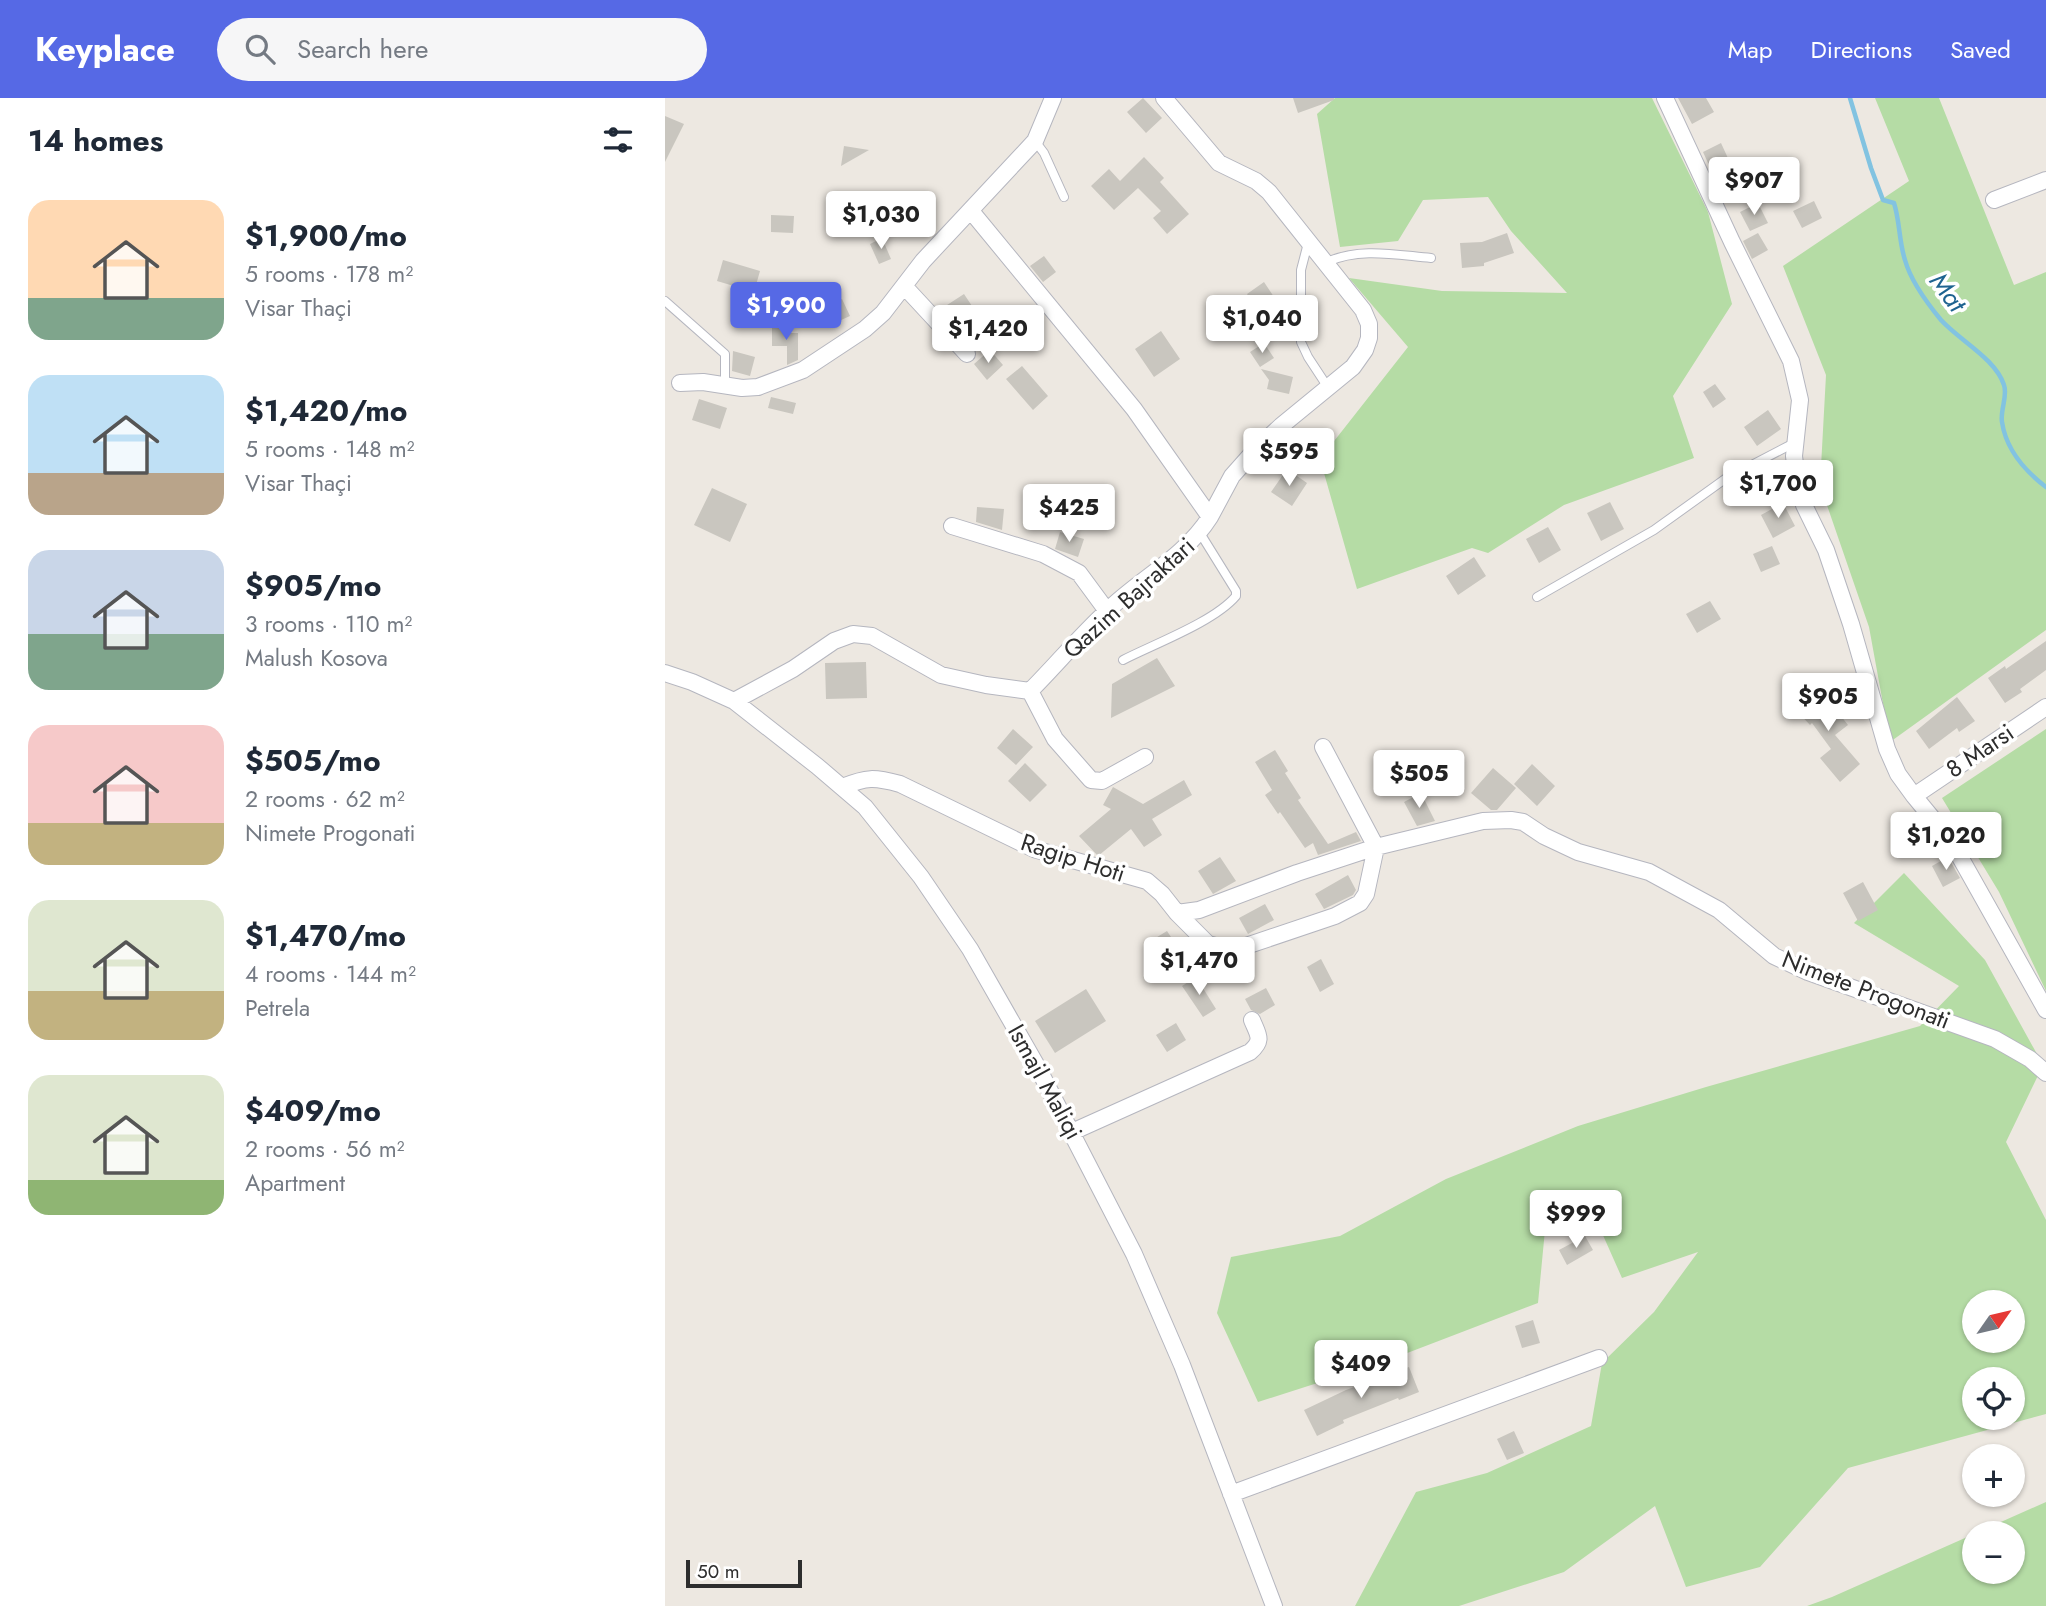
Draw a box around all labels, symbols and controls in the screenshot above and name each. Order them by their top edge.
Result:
search box [217,18,707,81]
text: Keyplace [35,26,175,73]
icon: search [241,30,279,68]
text: Search here [297,30,428,68]
text: Map [1728,32,1773,67]
text: Directions [1811,32,1912,67]
text: Saved [1950,32,2011,67]
text: 14 homes [28,119,163,162]
icon: filters [599,121,637,159]
pin: $907 [1713,158,1795,217]
text: $907 [1725,163,1783,197]
pin: $1,030 [824,192,938,251]
text: $1,030 [842,197,920,231]
text: $1,900/mo [245,214,407,257]
icon: home [84,228,168,312]
text: 5 rooms · 178 m² [245,257,413,291]
water label: Mat [1921,264,1977,321]
pin: $1,900 [729,282,843,342]
text: $1,900 [746,288,826,322]
text: Visar Thaçi [245,291,352,325]
pin: $1,040 [1205,296,1319,355]
text: $1,040 [1222,301,1302,335]
pin: $1,420 [931,306,1045,365]
text: $1,420 [948,311,1028,345]
text: $1,420/mo [245,389,408,432]
icon: home [84,403,168,487]
pin: $595 [1248,428,1330,488]
text: 5 rooms · 148 m² [245,432,415,466]
text: $595 [1259,434,1319,468]
pin: $1,700 [1721,460,1835,520]
text: Visar Thaçi [245,466,352,500]
text: $1,700 [1739,466,1817,500]
pin: $425 [1028,484,1110,544]
text: $425 [1039,490,1099,524]
street label: Qazim Bajraktari [1055,529,1202,666]
text: $905/mo [245,564,381,607]
icon: home [84,578,168,662]
text: 3 rooms · 110 m² [245,607,412,641]
text: Malush Kosova [245,641,388,675]
pin: $905 [1787,674,1869,733]
text: $905 [1798,679,1858,713]
street label: 8 Marsi [1939,715,2021,786]
text: $505/mo [245,739,381,782]
pin: $505 [1378,750,1460,810]
icon: home [84,753,168,837]
text: $505 [1389,756,1449,790]
text: 2 rooms · 62 m² [245,782,405,816]
pin: $1,020 [1889,812,2003,872]
text: Nimete Progonati [245,816,415,850]
text: $1,020 [1906,818,1986,852]
street label: Ragip Hoti [1016,824,1130,891]
text: $1,470/mo [245,914,406,957]
icon: home [84,928,168,1012]
pin: $1,470 [1142,937,1256,997]
street label: Nimete Progonati [1777,941,1955,1038]
text: $1,470 [1160,943,1238,977]
text: 4 rooms · 144 m² [245,957,416,991]
text: Petrela [245,991,310,1025]
street label: Ismajl Maliqi [999,1018,1092,1146]
text: $409/mo [245,1089,381,1132]
icon: home [84,1103,168,1187]
text: 2 rooms · 56 m² [245,1132,405,1166]
text: Apartment [245,1166,345,1200]
pin: $999 [1535,1190,1617,1250]
text: $999 [1546,1196,1606,1230]
north arrow [1962,1290,2025,1353]
map controls [1962,1290,2025,1584]
pin: $409 [1320,1340,1402,1400]
text: $409 [1331,1346,1391,1380]
button: locate [1962,1367,2025,1430]
button: + [1962,1444,2025,1507]
button: − [1962,1521,2025,1584]
scale bar [686,1557,801,1589]
text: 50 m [697,1558,740,1585]

